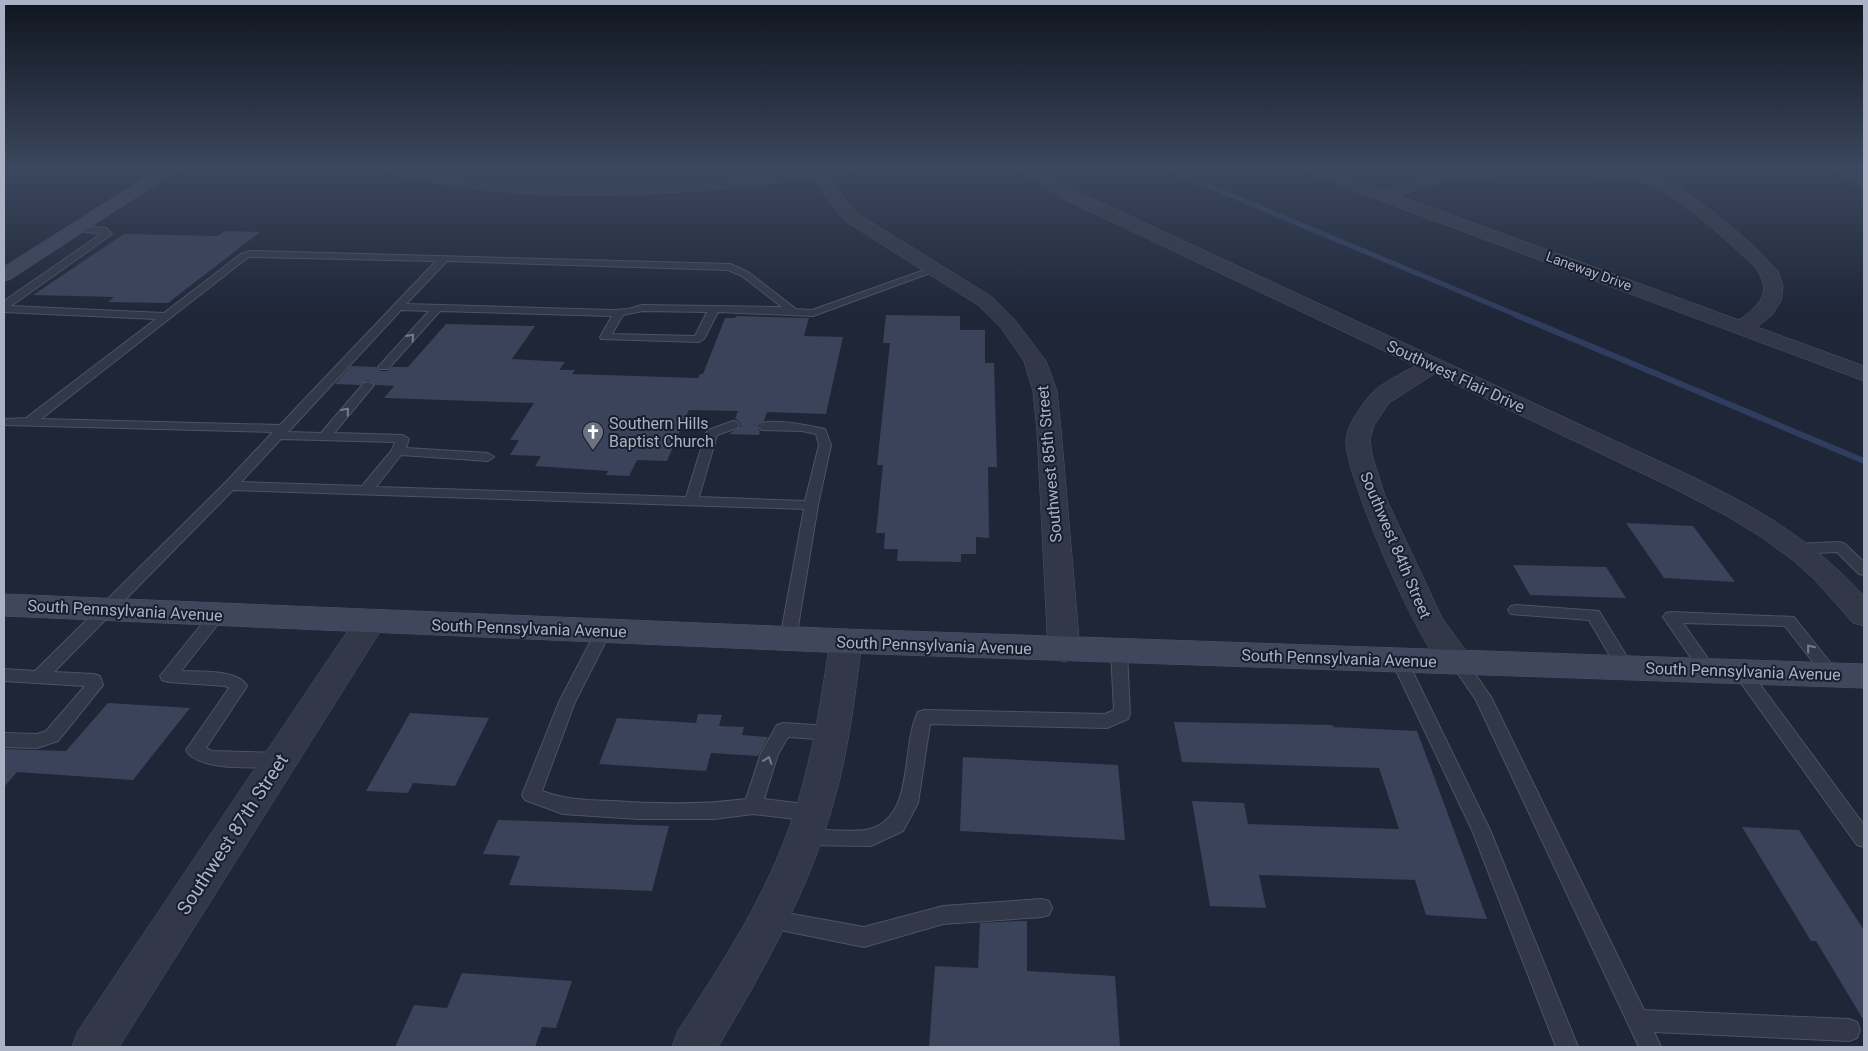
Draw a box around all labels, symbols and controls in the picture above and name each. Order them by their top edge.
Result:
street label: Laneway Drive [1544,248,1634,294]
one-way arrow [405,334,414,343]
street label: Southwest Flair Drive [1384,336,1528,417]
street label: Southwest 85th Street [1033,385,1066,543]
one-way arrow [340,407,349,416]
place label: Southern Hills Baptist Church [609,414,714,451]
church icon: Southern Hills Baptist Church [581,420,605,451]
street label: Southwest 84th Street [1356,469,1435,621]
street label: South Pennsylvania Avenue [27,596,223,625]
street label: South Pennsylvania Avenue [431,616,627,641]
street label: South Pennsylvania Avenue [836,633,1032,658]
one-way arrow [1808,645,1816,654]
street label: South Pennsylvania Avenue [1241,646,1437,671]
street label: South Pennsylvania Avenue [1645,659,1841,684]
street label: Southwest 87th Street [172,749,293,919]
one-way arrow [762,756,772,765]

